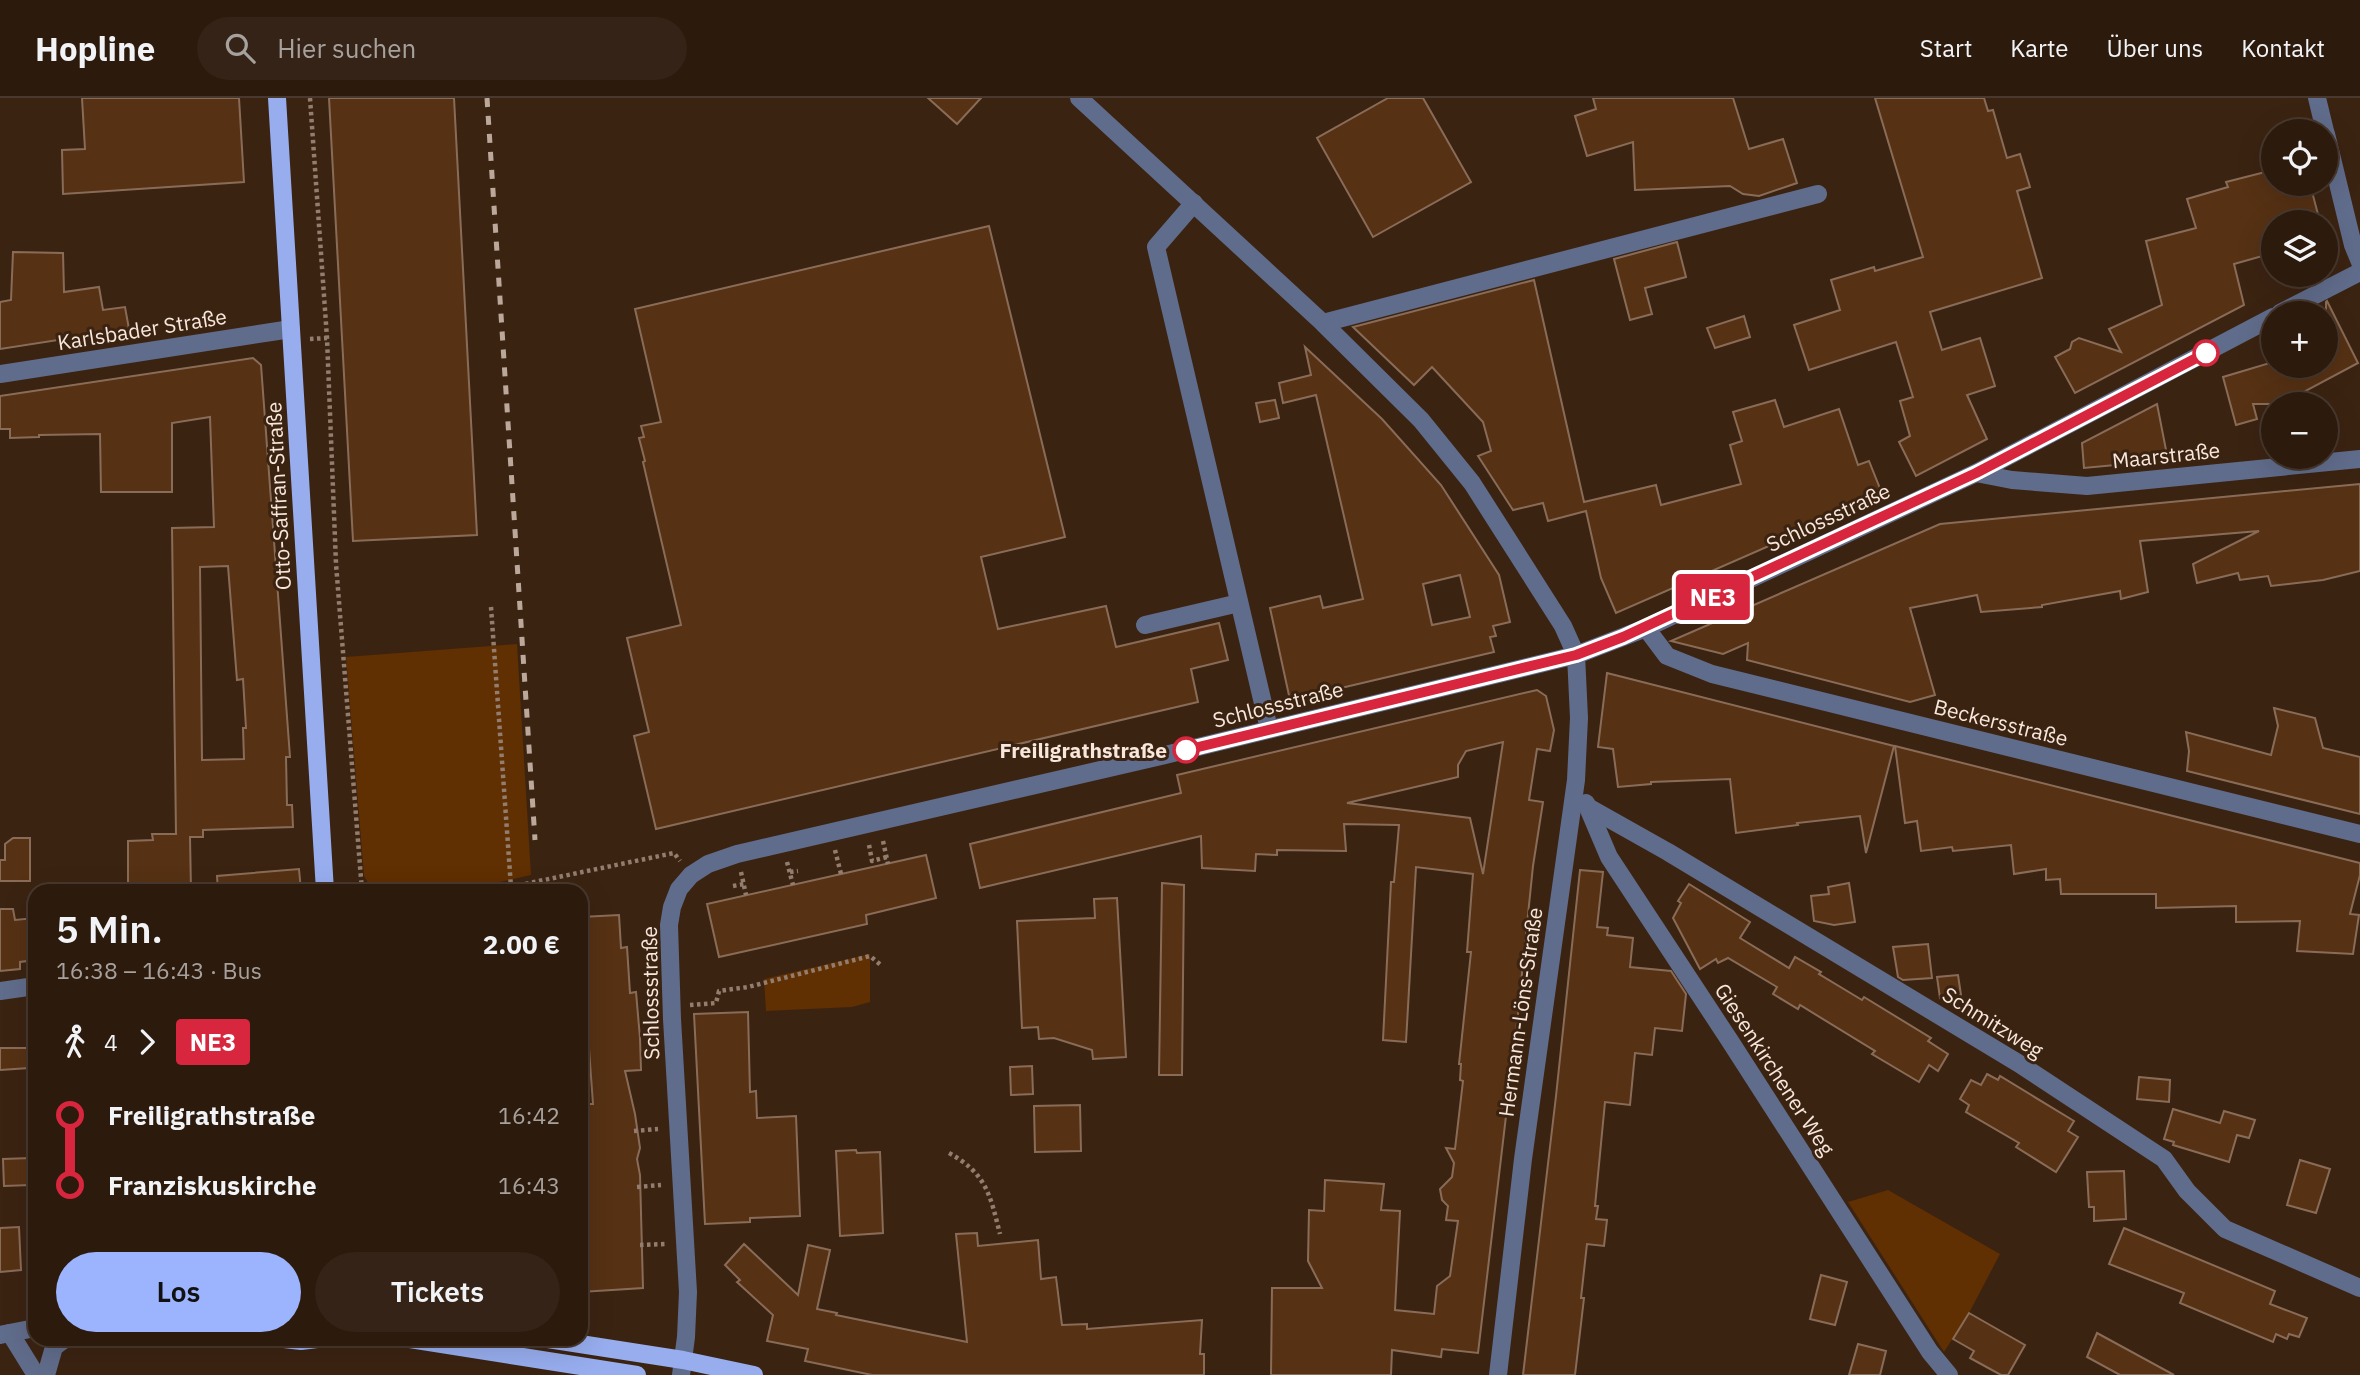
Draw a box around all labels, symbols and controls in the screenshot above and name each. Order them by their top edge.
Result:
search box [197,17,687,80]
text: Hopline [35,27,155,70]
icon: search [221,29,259,67]
text: Hier suchen [277,31,416,65]
text: Start [1920,32,1972,64]
text: Karte [2010,32,2068,64]
text: Über uns [2106,32,2203,64]
text: Kontakt [2241,32,2325,64]
map controls [2261,119,2338,469]
button: locate [2261,119,2338,196]
button: layers [2261,210,2338,287]
button: + [2261,301,2338,378]
street label: Karlsbader Straße [55,302,229,356]
unlabelled marker [2193,340,2219,366]
button: − [2261,392,2338,469]
street label: Otto-Saffran-Straße [259,401,297,591]
street label: Maarstraße [2111,435,2221,475]
street label: Schlossstraße [1762,476,1894,558]
line badge: NE3 [1673,574,1753,620]
text: NE3 [1690,581,1736,613]
street label: Schlossstraße [1210,674,1346,734]
street label: Beckersstraße [1931,692,2071,752]
place label: Freiligrathstraße [1000,736,1167,764]
marker: Freiligrathstraße [1173,737,1199,763]
text: 5 Min. [56,904,163,953]
street label: Hermann-Löns-Straße [1491,905,1549,1119]
street label: Schlossstraße [635,926,665,1060]
text: 2.00 € [483,927,560,961]
text: 16:38 – 16:43 · Bus [56,955,262,985]
street label: Giesenkirchener Weg [1709,977,1841,1161]
street label: Schmitzweg [1937,980,2049,1064]
icon: walk [56,1023,94,1061]
icon: forward [128,1023,166,1061]
text: NE3 [190,1026,236,1058]
text: 4 [104,1027,118,1057]
text: Freiligrathstraße [108,1098,315,1132]
text: 16:42 [498,1100,560,1130]
text: Franziskuskirche [108,1168,317,1202]
text: 16:43 [498,1170,560,1200]
button: Los [56,1252,301,1332]
button: Tickets [315,1252,560,1332]

